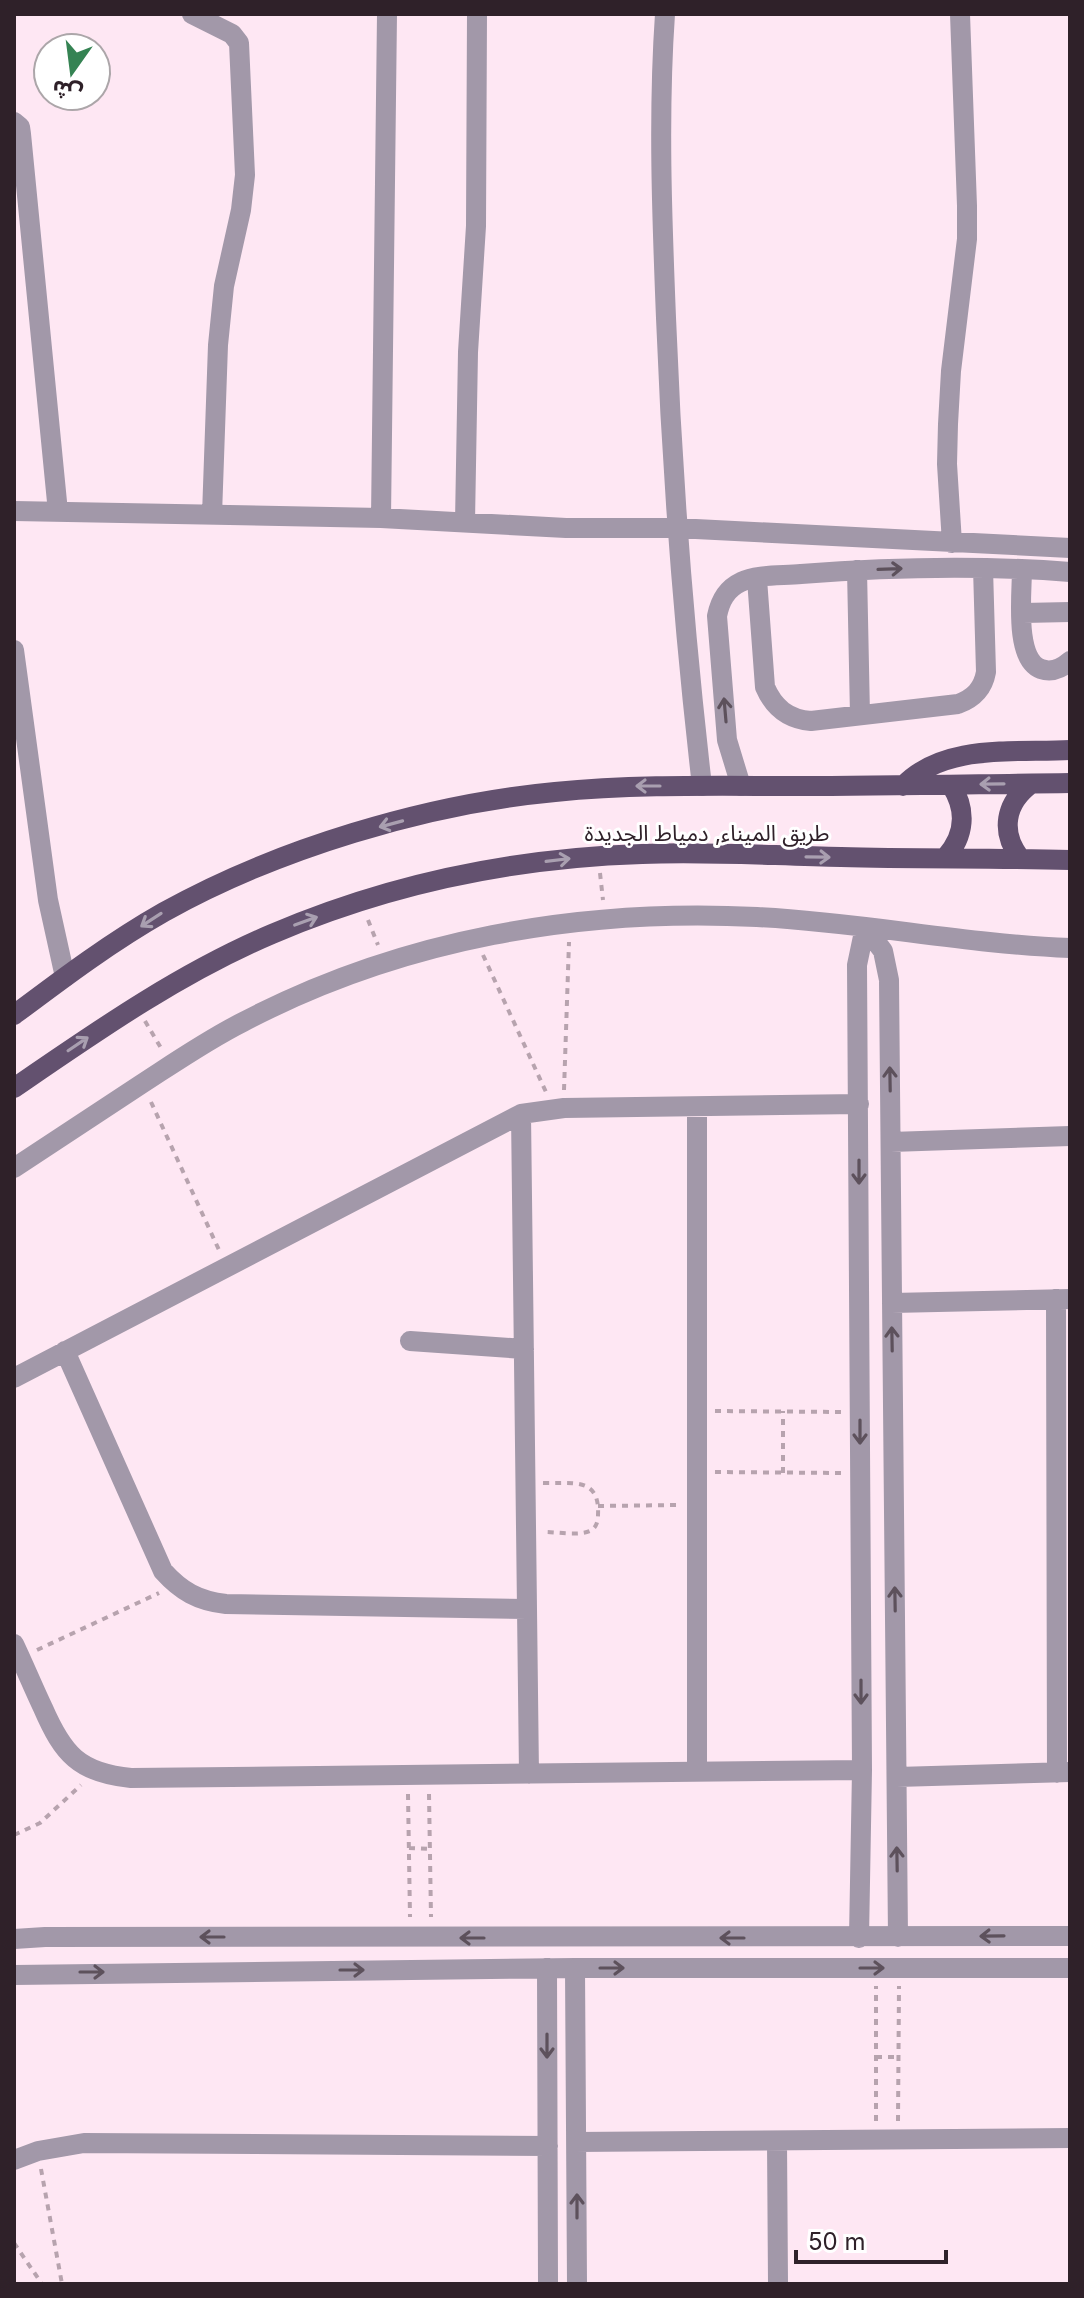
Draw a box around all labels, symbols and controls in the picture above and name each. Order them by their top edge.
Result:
north arrow [32,32,112,112]
text: ش [49,75,85,108]
one-way arrow [876,561,903,576]
one-way arrow [717,697,732,724]
one-way arrow [979,777,1006,792]
one-way arrow [635,778,662,794]
one-way arrow [379,817,405,832]
street label: طريق الميناء, دمياط الجديدة [585,820,829,847]
one-way arrow [804,849,831,864]
one-way arrow [544,852,571,867]
one-way arrow [140,913,163,929]
one-way arrow [294,913,318,927]
one-way arrow [67,1036,89,1053]
one-way arrow [882,1066,898,1093]
one-way arrow [851,1158,867,1185]
one-way arrow [884,1326,900,1353]
one-way arrow [852,1418,868,1445]
one-way arrow [887,1586,903,1613]
one-way arrow [853,1678,869,1705]
one-way arrow [889,1846,905,1873]
one-way arrow [979,1928,1006,1944]
one-way arrow [199,1929,226,1945]
one-way arrow [459,1930,486,1946]
one-way arrow [719,1930,746,1946]
one-way arrow [598,1960,625,1976]
one-way arrow [858,1960,885,1976]
one-way arrow [338,1962,365,1978]
one-way arrow [78,1964,105,1980]
one-way arrow [540,2032,555,2059]
one-way arrow [569,2193,584,2220]
scale bar [796,2214,946,2264]
text: 50 m [808,2227,866,2256]

